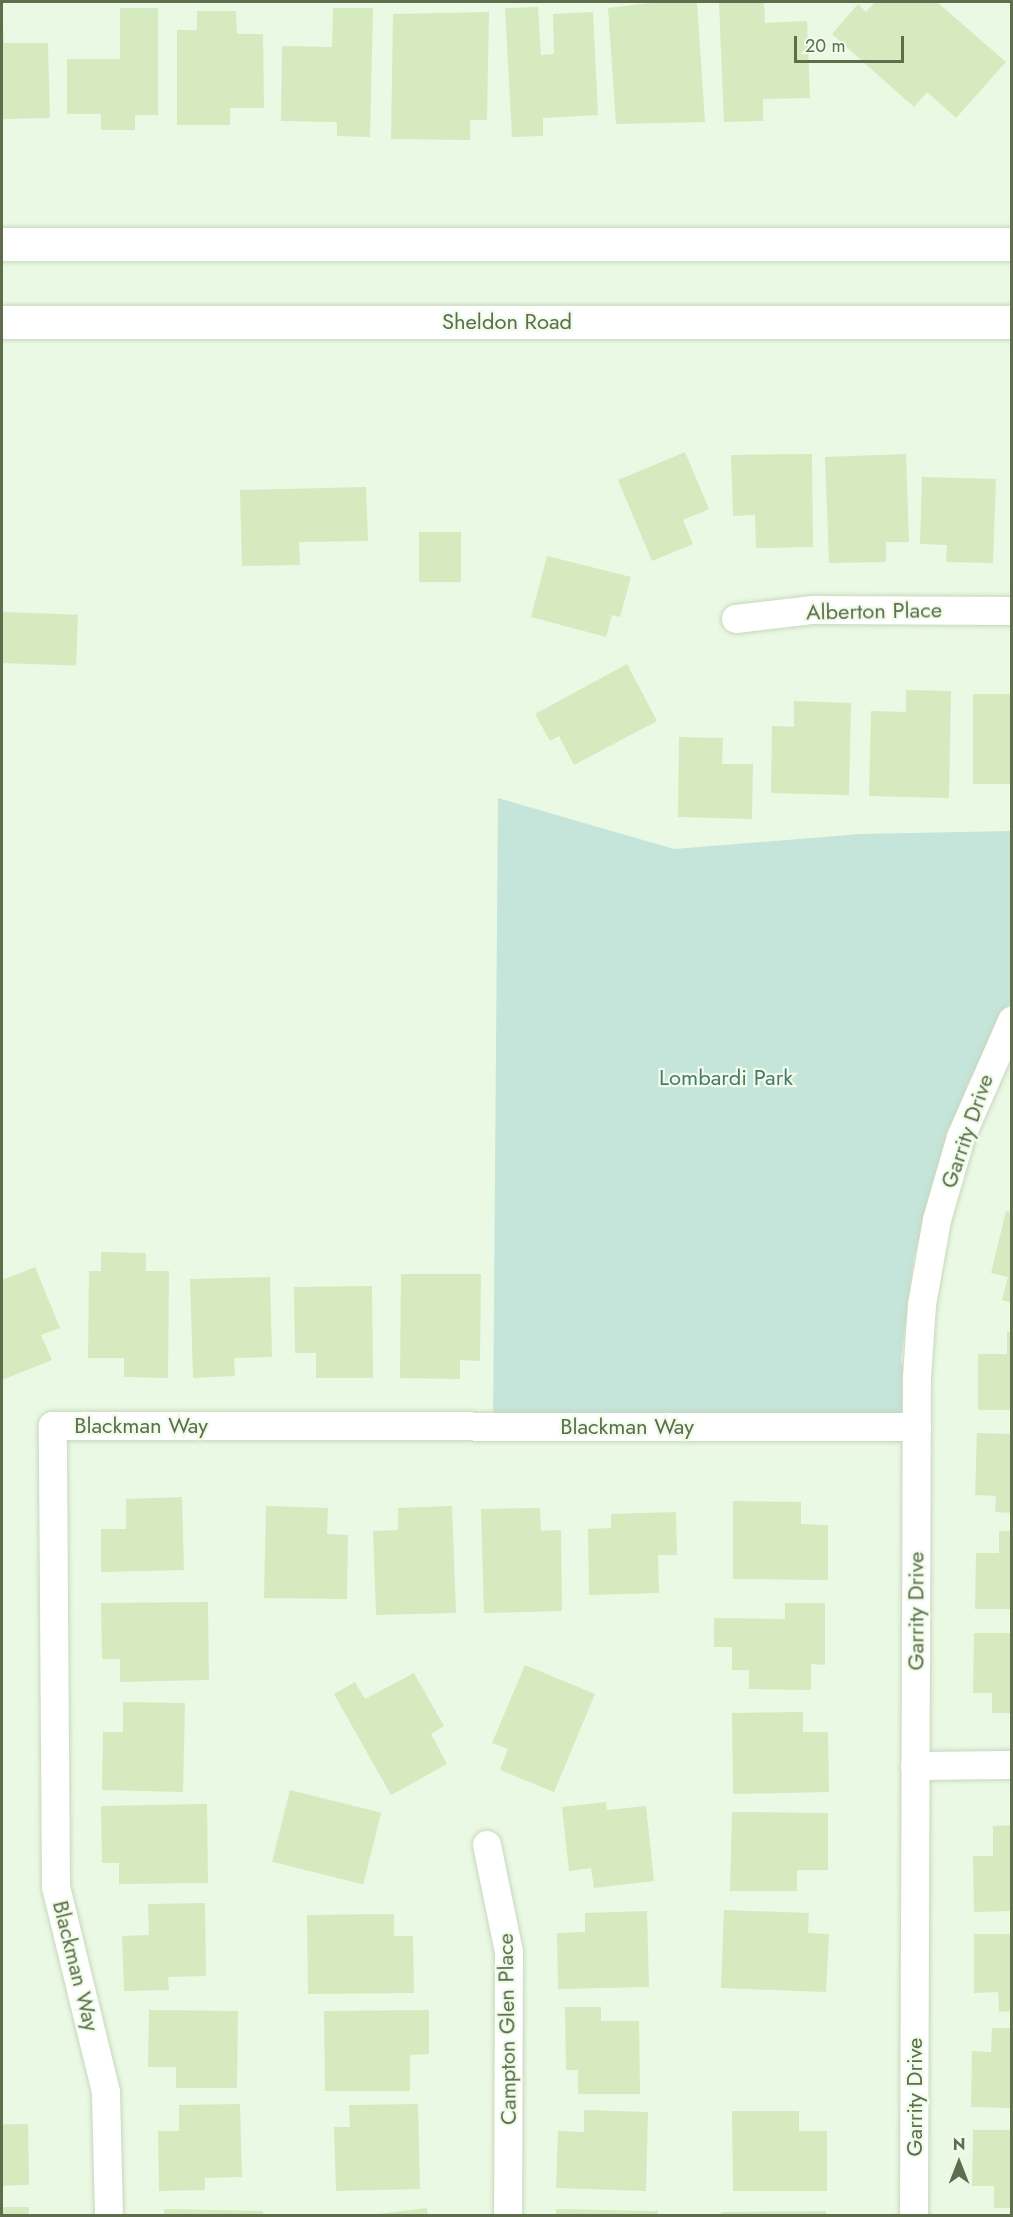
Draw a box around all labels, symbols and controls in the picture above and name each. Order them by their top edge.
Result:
scale bar [797,24,906,62]
text: 20 m [805,33,845,59]
street label: Sheldon Road [442,309,572,335]
street label: Alberton Place [806,597,942,625]
park label: Lombardi Park [659,1065,793,1091]
street label: Garrity Drive [935,1070,999,1192]
street label: Blackman Way [74,1413,208,1439]
street label: Blackman Way [560,1414,694,1440]
street label: Garrity Drive [903,1552,929,1670]
street label: Blackman Way [47,1898,105,2034]
street label: Campton Glen Place [492,1933,522,2125]
street label: Garrity Drive [902,2038,928,2156]
north arrow [929,2133,989,2193]
text: N [953,2133,965,2156]

